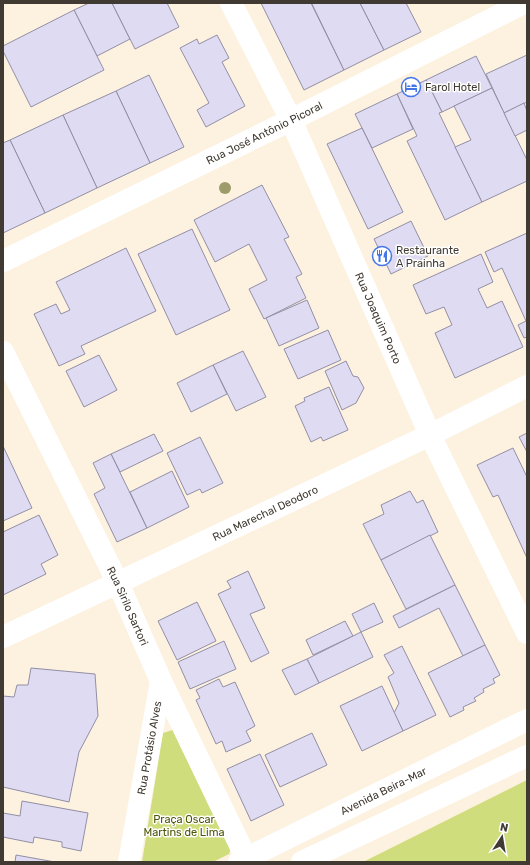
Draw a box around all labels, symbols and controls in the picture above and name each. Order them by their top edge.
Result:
hotel icon: Farol Hotel [400,76,422,98]
place label: Farol Hotel [425,81,480,94]
street label: Rua José Antônio Picoral [204,99,325,167]
place label: Restaurante A Prainha [396,244,459,270]
restaurant icon: Restaurante A Prainha [371,245,393,267]
street label: Rua Joaquim Porto [353,270,404,366]
street label: Rua Marechal Deodoro [210,482,320,544]
street label: Rua Sirilo Sartori [104,564,151,648]
street label: Rua Protásio Alves [135,699,164,796]
street label: Avenida Beira-Mar [338,764,429,818]
park label: Praça Oscar Martins de Lima [143,813,225,839]
north arrow [482,817,522,857]
text: N [499,821,509,835]

